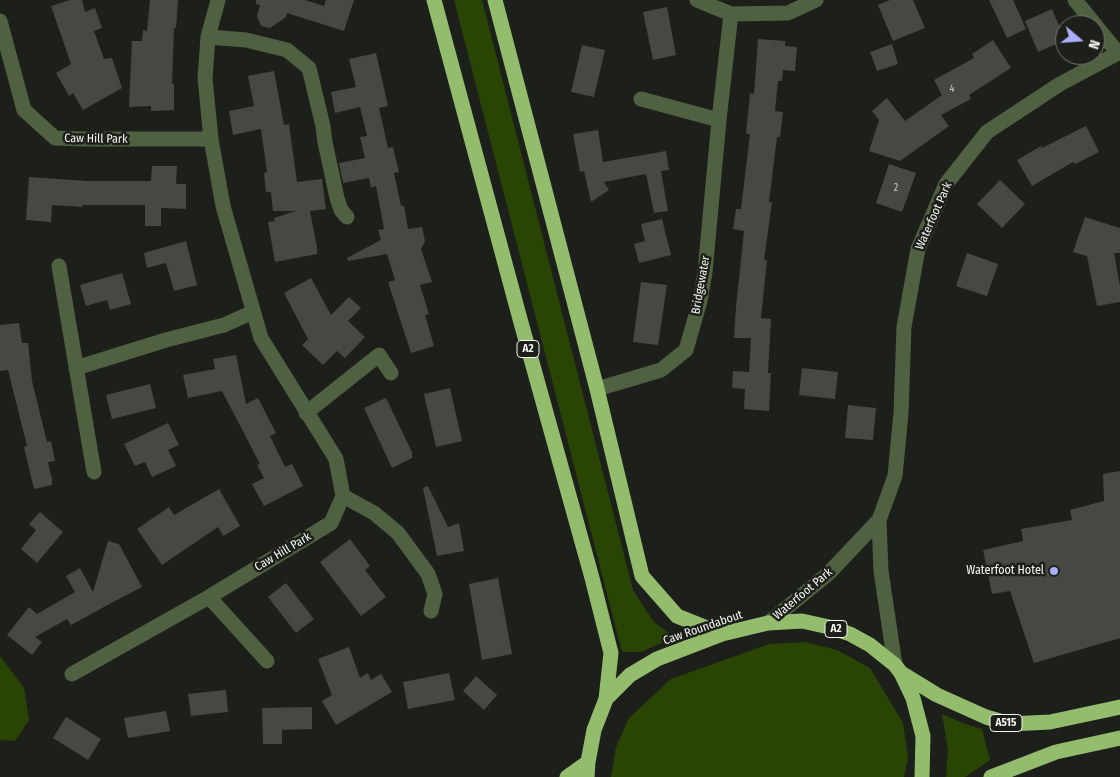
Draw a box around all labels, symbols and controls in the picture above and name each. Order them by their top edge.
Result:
north arrow [1055,15,1105,65]
text: N [1084,38,1103,51]
house number: 4 [950,83,954,95]
street label: Caw Hill Park [64,131,128,147]
street label: Waterfoot Park [913,180,955,252]
house number: 2 [894,182,898,194]
street label: Bridgewater [689,255,713,315]
road number: A2 [517,340,539,358]
street label: Caw Hill Park [252,530,314,574]
place label: Waterfoot Hotel [966,564,1044,578]
street label: Waterfoot Park [771,565,835,623]
marker: Waterfoot Hotel [1048,565,1060,577]
street label: Caw Roundabout [661,608,745,648]
road number: A2 [825,620,847,638]
road number: A515 [990,714,1022,731]

